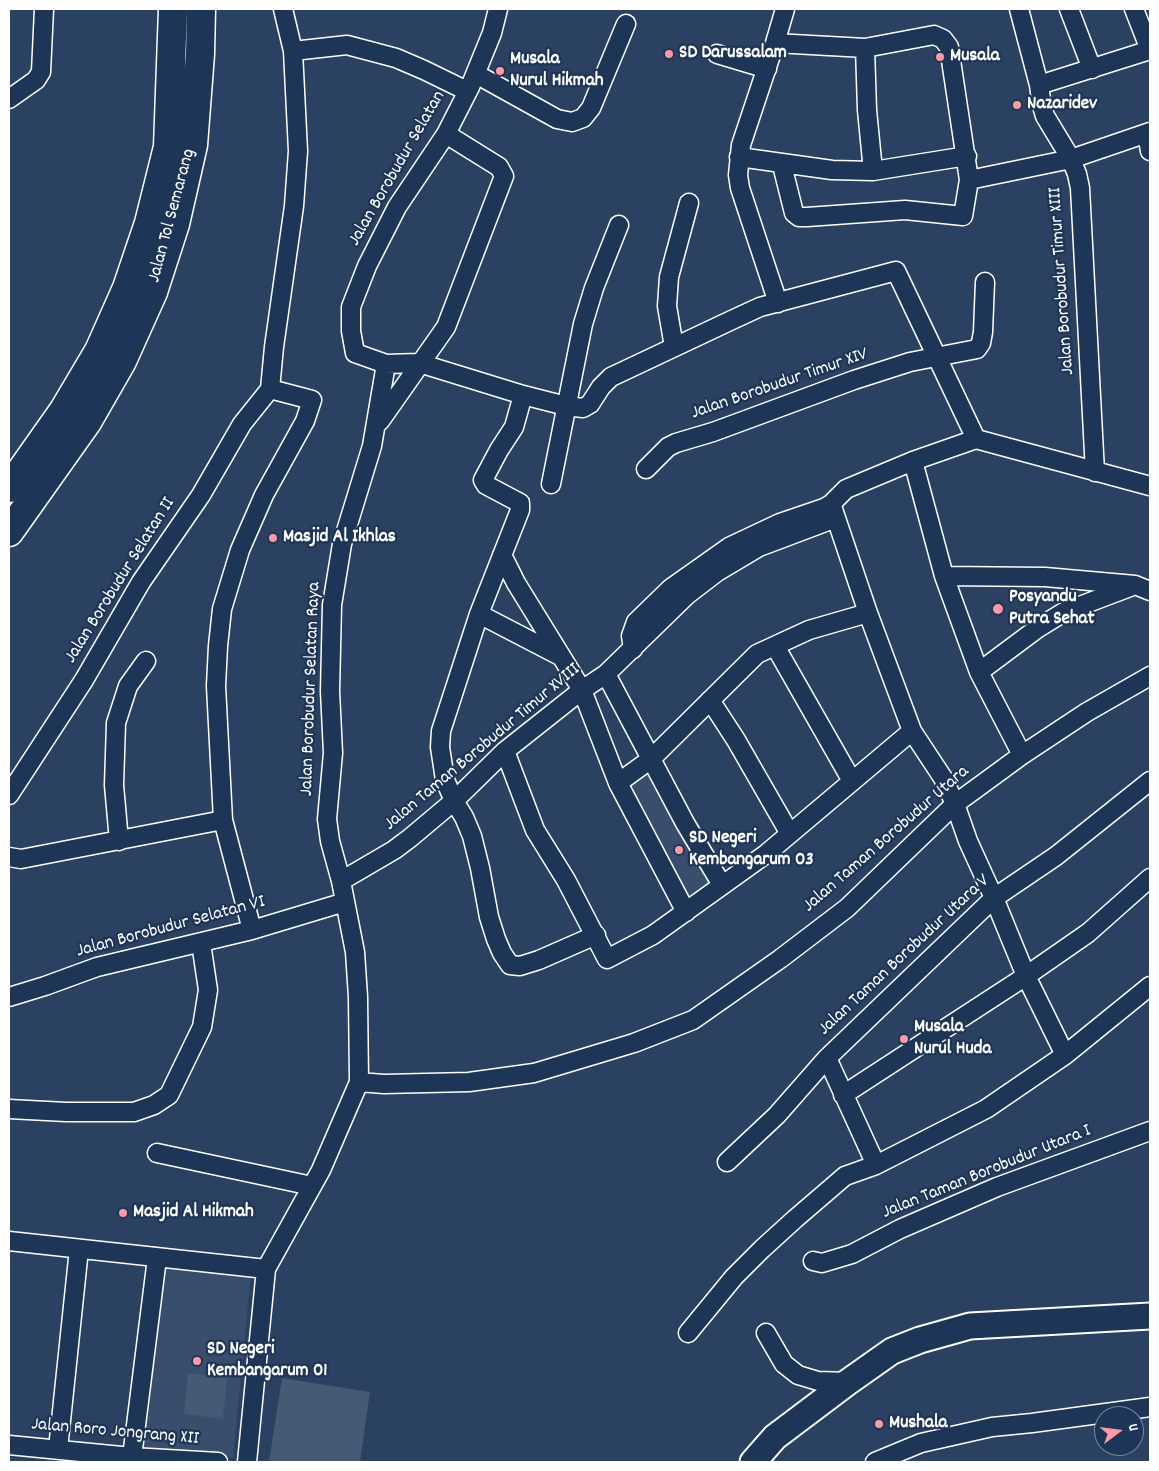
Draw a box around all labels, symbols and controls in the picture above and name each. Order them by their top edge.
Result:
place label: SD Darussalam [679,43,787,65]
place label: Musala [950,46,1000,68]
marker: SD Darussalam [663,48,675,60]
place label: Musala Nurul Hikmah [510,49,603,93]
marker: Musala [934,51,946,63]
marker: Musala Nurul Hikmah [494,65,506,77]
street label: Jalan Borobudur Selatan [344,87,452,251]
place label: Nazaridev [1027,94,1097,116]
marker: Nazaridev [1011,99,1023,111]
street label: Jalan Tol Semarang [144,147,202,285]
street label: Jalan Borobudur Timur XIII [1045,186,1081,376]
street label: Jalan Borobudur Timur XIV [688,344,872,426]
street label: Jalan Borobudur Selatan II [61,494,181,668]
place label: Masjid Al Ikhlas [283,527,396,549]
marker: Masjid Al Ikhlas [267,532,279,544]
street label: Jalan Borobudur Selatan Raya [297,582,327,796]
place label: Posyandu Putra Sehat [1009,587,1094,631]
marker: Posyandu Putra Sehat [991,602,1005,616]
street label: Jalan Taman Borobudur Timur XVIII [380,659,586,837]
street label: Jalan Taman Borobudur Utara [799,762,975,918]
place label: SD Negeri Kembangarum 03 [689,828,814,872]
marker: SD Negeri Kembangarum 03 [673,844,685,856]
street label: Jalan Taman Borobudur Utara V [814,870,996,1042]
street label: Jalan Borobudur Selatan VI [74,892,268,964]
place label: Musala Nurul Huda [914,1017,991,1061]
marker: Musala Nurul Huda [898,1033,910,1045]
street label: Jalan Taman Borobudur Utara I [879,1121,1095,1225]
place label: Masjid Al Hikmah [133,1202,254,1224]
marker: Masjid Al Hikmah [117,1207,129,1219]
place label: SD Negeri Kembangarum 01 [207,1339,327,1383]
marker: SD Negeri Kembangarum 01 [191,1355,203,1367]
north arrow [1094,1406,1144,1456]
place label: Mushala [889,1413,947,1435]
street label: Jalan Roro Jongrang XII [30,1414,200,1452]
marker: Mushala [873,1418,885,1430]
text: U [1122,1422,1143,1433]

